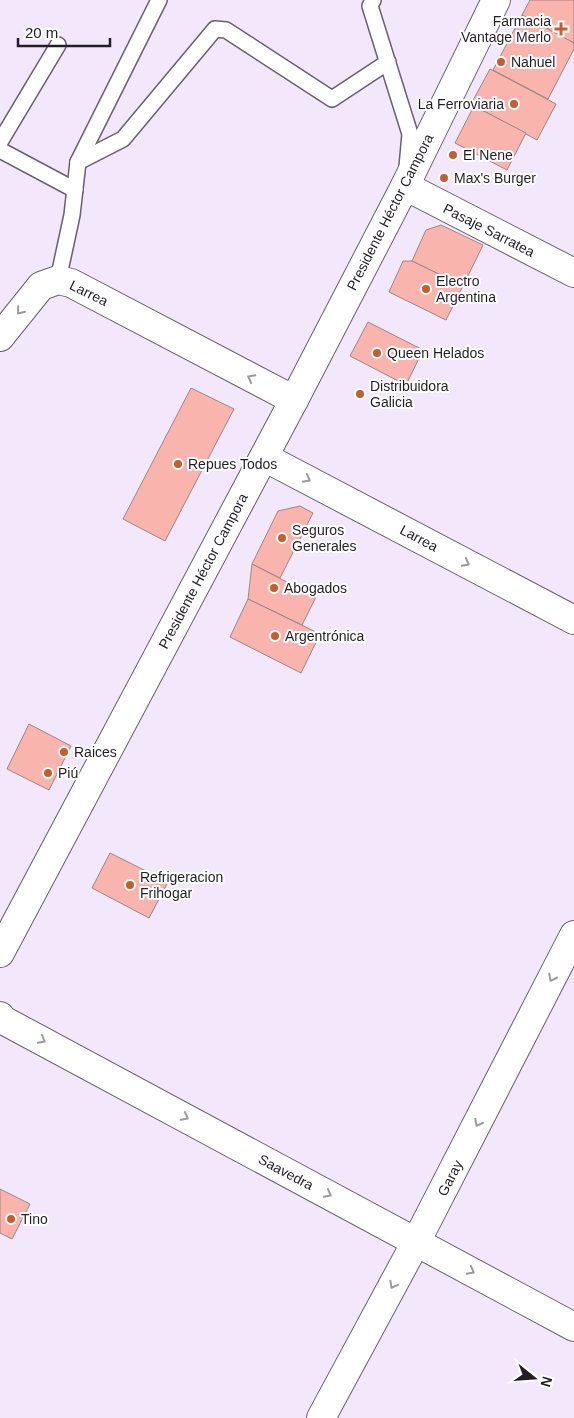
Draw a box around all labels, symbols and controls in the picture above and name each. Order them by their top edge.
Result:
place label: Farmacia Vantage Merlo [461,13,551,45]
scale bar [18,15,110,47]
marker: Farmacia Vantage Merlo [555,23,567,35]
text: 20 m [25,24,58,41]
place label: Nahuel [511,54,555,70]
marker: Nahuel [495,56,507,68]
place label: La Ferroviaria [418,96,504,112]
marker: La Ferroviaria [508,98,520,110]
street label: Presidente Héctor Campora [343,131,437,293]
place label: El Nene [463,147,513,163]
marker: El Nene [447,149,459,161]
place label: Max's Burger [454,170,536,186]
marker: Max's Burger [438,172,450,184]
street label: Pasaje Sarratea [441,200,538,260]
place label: Electro Argentina [436,273,496,305]
street label: Larrea [67,277,111,309]
marker: Electro Argentina [420,283,432,295]
one-way arrow [17,305,26,314]
place label: Queen Helados [387,345,484,361]
marker: Queen Helados [371,347,383,359]
one-way arrow [247,374,256,384]
place label: Distribuidora Galicia [370,378,449,410]
marker: Distribuidora Galicia [354,388,366,400]
place label: Repues Todos [188,456,277,472]
marker: Repues Todos [172,458,184,470]
one-way arrow [302,473,311,483]
street label: Presidente Héctor Campora [155,490,251,651]
street label: Larrea [397,521,441,555]
place label: Seguros Generales [292,522,357,554]
marker: Seguros Generales [276,532,288,544]
one-way arrow [461,557,470,567]
place label: Abogados [284,580,347,596]
marker: Abogados [268,582,280,594]
place label: Argentrónica [285,628,365,644]
marker: Argentrónica [269,630,281,642]
place label: Raices [74,744,117,760]
marker: Raices [58,746,70,758]
place label: Piú [58,765,78,781]
marker: Piú [42,767,54,779]
place label: Refrigeracion Frihogar [140,869,223,901]
marker: Refrigeracion Frihogar [124,879,136,891]
one-way arrow [548,973,558,982]
one-way arrow [36,1034,45,1044]
one-way arrow [179,1111,188,1121]
one-way arrow [474,1118,484,1127]
street label: Saavedra [256,1151,316,1193]
street label: Garay [434,1157,466,1199]
one-way arrow [322,1188,331,1198]
place label: Tino [21,1211,48,1227]
marker: Tino [5,1213,17,1225]
one-way arrow [466,1265,475,1275]
one-way arrow [389,1280,399,1289]
north arrow [509,1353,559,1403]
text: N [537,1375,556,1389]

